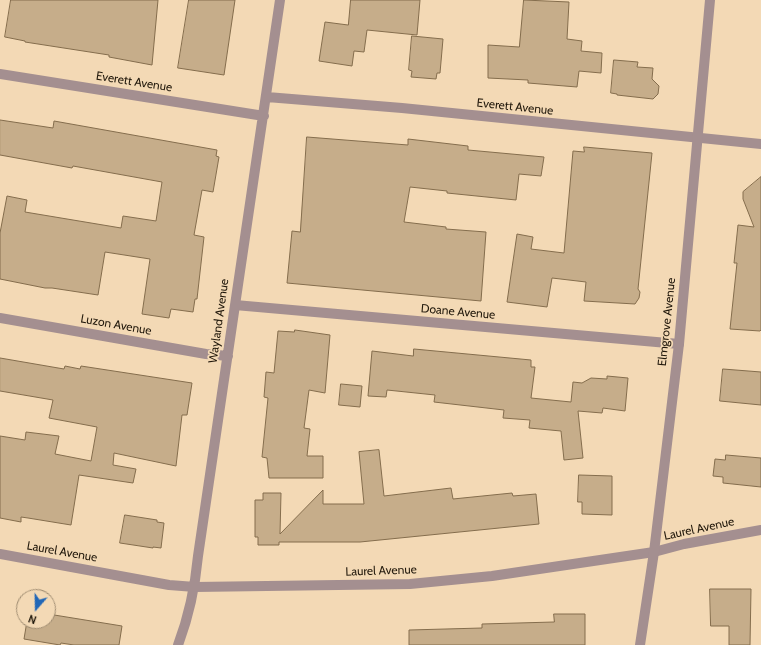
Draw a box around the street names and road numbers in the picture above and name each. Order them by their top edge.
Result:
street label: Everett Avenue [95,69,173,95]
street label: Everett Avenue [476,96,554,118]
street label: Elmgrove Avenue [655,277,679,367]
street label: Wayland Avenue [206,278,232,364]
street label: Doane Avenue [420,302,496,322]
street label: Luzon Avenue [79,312,153,338]
street label: Laurel Avenue [663,515,735,543]
street label: Laurel Avenue [26,539,98,565]
street label: Laurel Avenue [345,563,417,579]

